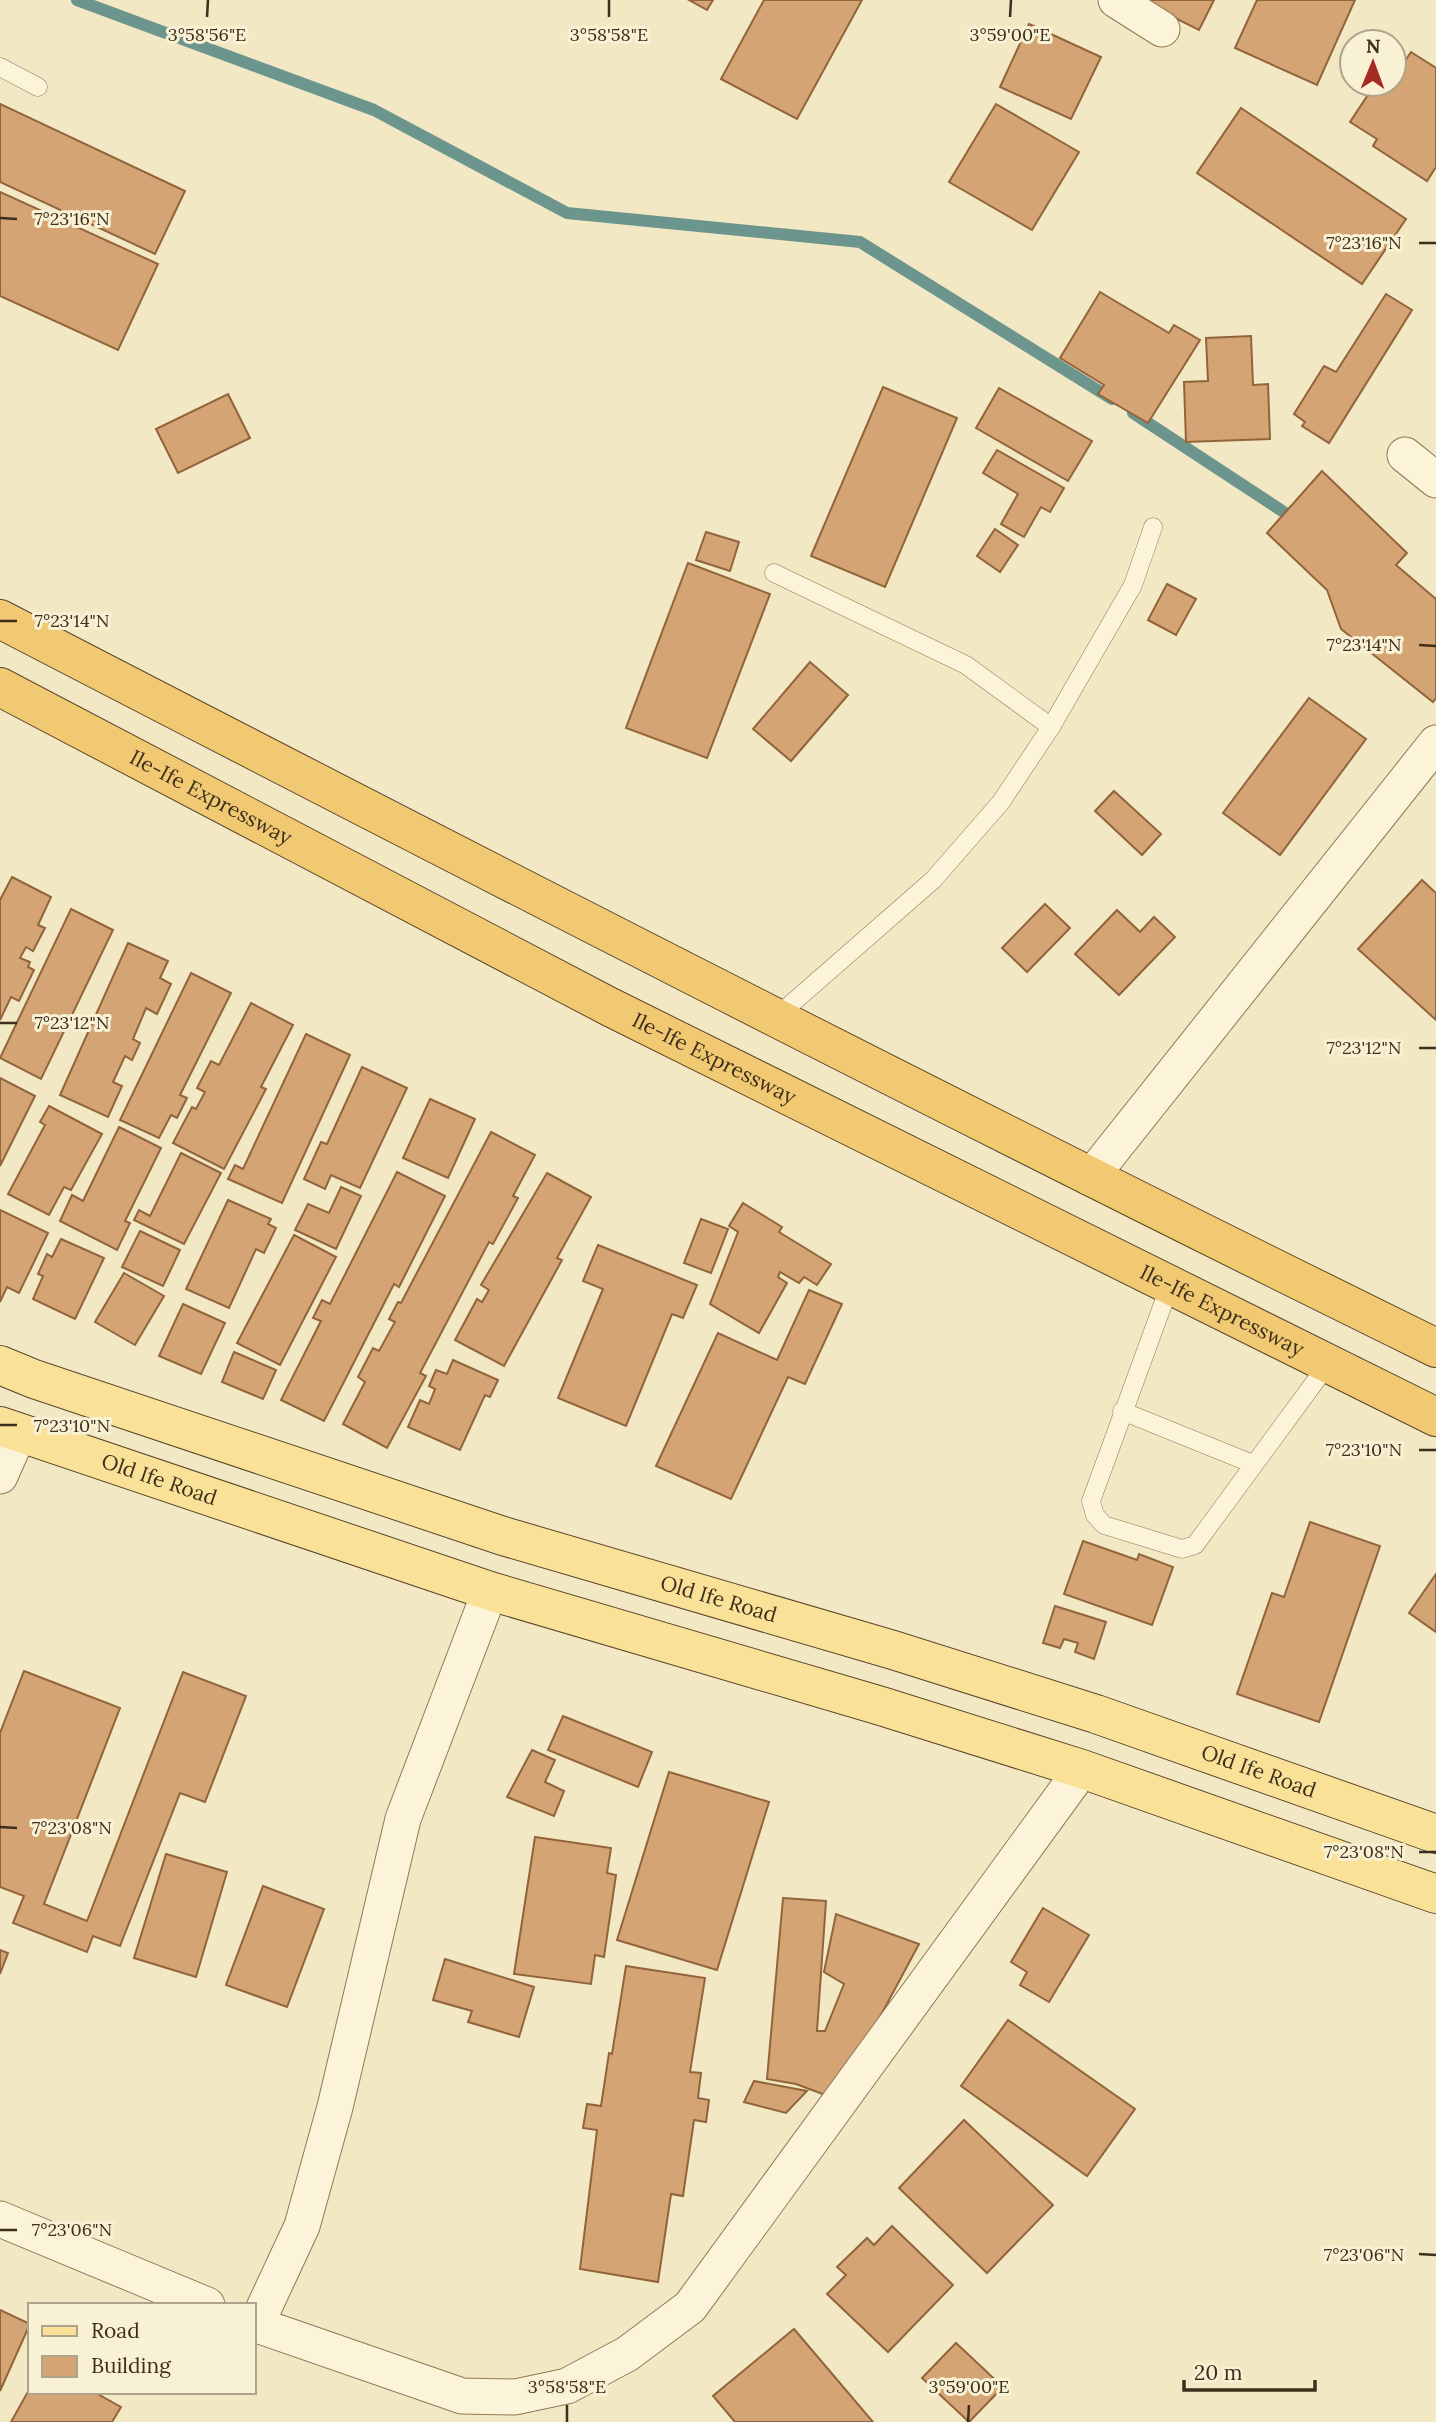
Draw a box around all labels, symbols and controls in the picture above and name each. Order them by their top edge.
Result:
text: 3°58'56"E [168,23,246,46]
text: 3°58'58"E [570,23,648,46]
text: 3°59'00"E [969,23,1051,46]
north arrow [1338,28,1408,98]
text: N [1366,34,1381,58]
text: 7°23'16"N [34,207,110,230]
text: 7°23'16"N [1326,231,1402,254]
text: 7°23'14"N [35,609,109,632]
text: 7°23'14"N [1327,633,1401,656]
street label: Ile-Ife Expressway [125,743,297,851]
street label: Ile-Ife Expressway [628,1006,801,1110]
text: 7°23'12"N [35,1011,109,1034]
text: 7°23'12"N [1327,1036,1401,1059]
street label: Ile-Ife Expressway [1136,1258,1309,1362]
text: 7°23'10"N [34,1414,110,1437]
text: 7°23'10"N [1326,1438,1402,1461]
street label: Old Ife Road [98,1447,221,1511]
street label: Old Ife Road [657,1569,780,1628]
street label: Old Ife Road [1198,1738,1320,1804]
text: 7°23'08"N [32,1816,112,1839]
text: 7°23'08"N [1324,1840,1404,1863]
text: 7°23'06"N [32,2218,112,2241]
text: 7°23'06"N [1324,2243,1404,2266]
legend [28,2303,256,2394]
text: Road [91,2317,140,2344]
scale bar [1184,2348,1315,2392]
text: Building [91,2352,171,2379]
text: 20 m [1194,2359,1243,2386]
text: 3°58'58"E [528,2375,606,2398]
text: 3°59'00"E [928,2375,1010,2398]

